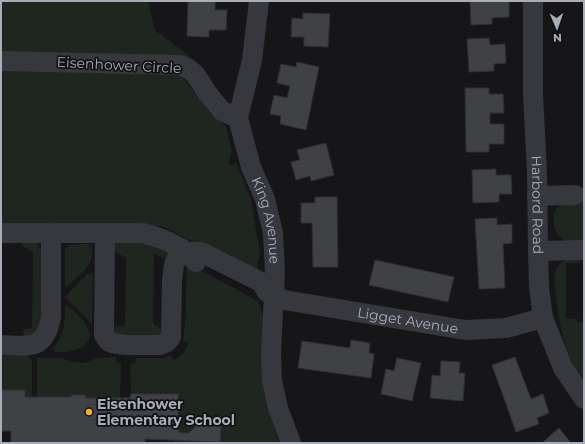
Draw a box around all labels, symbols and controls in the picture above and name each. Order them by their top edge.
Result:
north arrow [537,8,577,48]
text: N [553,31,562,45]
street label: Eisenhower Circle [56,53,182,77]
street label: Harbord Road [527,155,547,254]
street label: King Avenue [247,174,284,264]
street label: Ligget Avenue [356,303,460,338]
place label: Eisenhower Elementary School [97,395,235,429]
marker: Eisenhower Elementary School [84,407,94,417]

